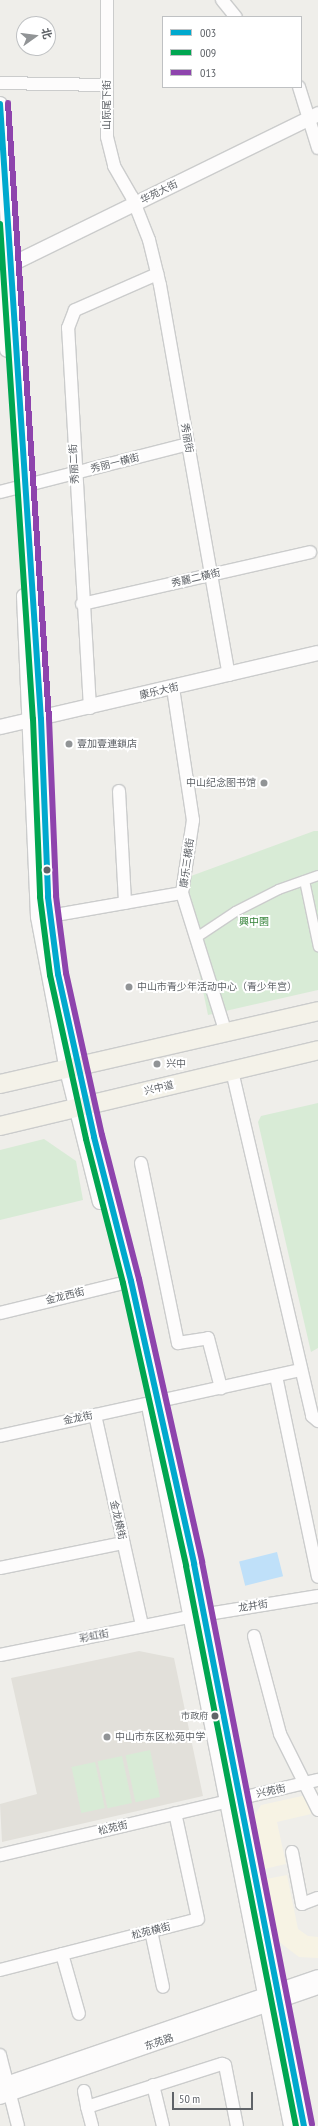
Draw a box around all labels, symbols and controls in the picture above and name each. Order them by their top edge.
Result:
north arrow [16,16,56,56]
legend [162,16,302,88]
text: 003 [200,25,216,40]
text: 北 [39,26,55,40]
text: 009 [200,45,216,60]
text: 013 [200,65,216,80]
street label: 山际尾下街 [101,80,113,130]
street label: 华苑大街 [138,178,180,206]
street label: 秀丽街 [178,422,196,454]
street label: 秀丽二街 [67,444,81,484]
street label: 秀丽一横街 [89,451,141,475]
street label: 秀麗二橫街 [170,567,222,589]
street label: 康乐大街 [138,681,180,701]
place label: 壹加壹連鎖店 [77,738,137,750]
marker: 壹加壹連鎖店 [64,739,74,749]
place label: 中山纪念图书馆 [186,777,256,789]
marker: 中山纪念图书馆 [259,778,269,788]
street label: 康乐三横街 [178,837,196,889]
unlabelled marker [42,865,52,875]
park label: 興中園 [239,916,269,928]
place label: 中山市青少年活动中心（青少年宫） [137,981,297,993]
marker: 中山市青少年活动中心（青少年宫） [124,982,134,992]
marker: 兴中 [151,1058,163,1070]
place label: 兴中 [166,1058,186,1070]
street label: 兴中道 [143,1079,175,1097]
street label: 金龙西街 [44,1285,86,1307]
street label: 金龙街 [62,1409,94,1427]
street label: 金龙横街 [108,1499,128,1541]
street label: 龙井街 [237,1598,269,1614]
street label: 彩虹街 [78,1627,110,1645]
place label: 市政府 [181,1711,208,1721]
marker: 市政府 [210,1711,220,1721]
place label: 中山市东区松苑中学 [115,1731,205,1743]
marker: 中山市东区松苑中学 [102,1732,112,1742]
street label: 兴苑街 [255,1782,287,1800]
street label: 松苑街 [97,1819,129,1837]
street label: 松苑横街 [130,1920,172,1942]
street label: 东苑路 [143,2031,175,2053]
scale bar [174,2084,255,2110]
text: 50 m [179,2091,200,2106]

